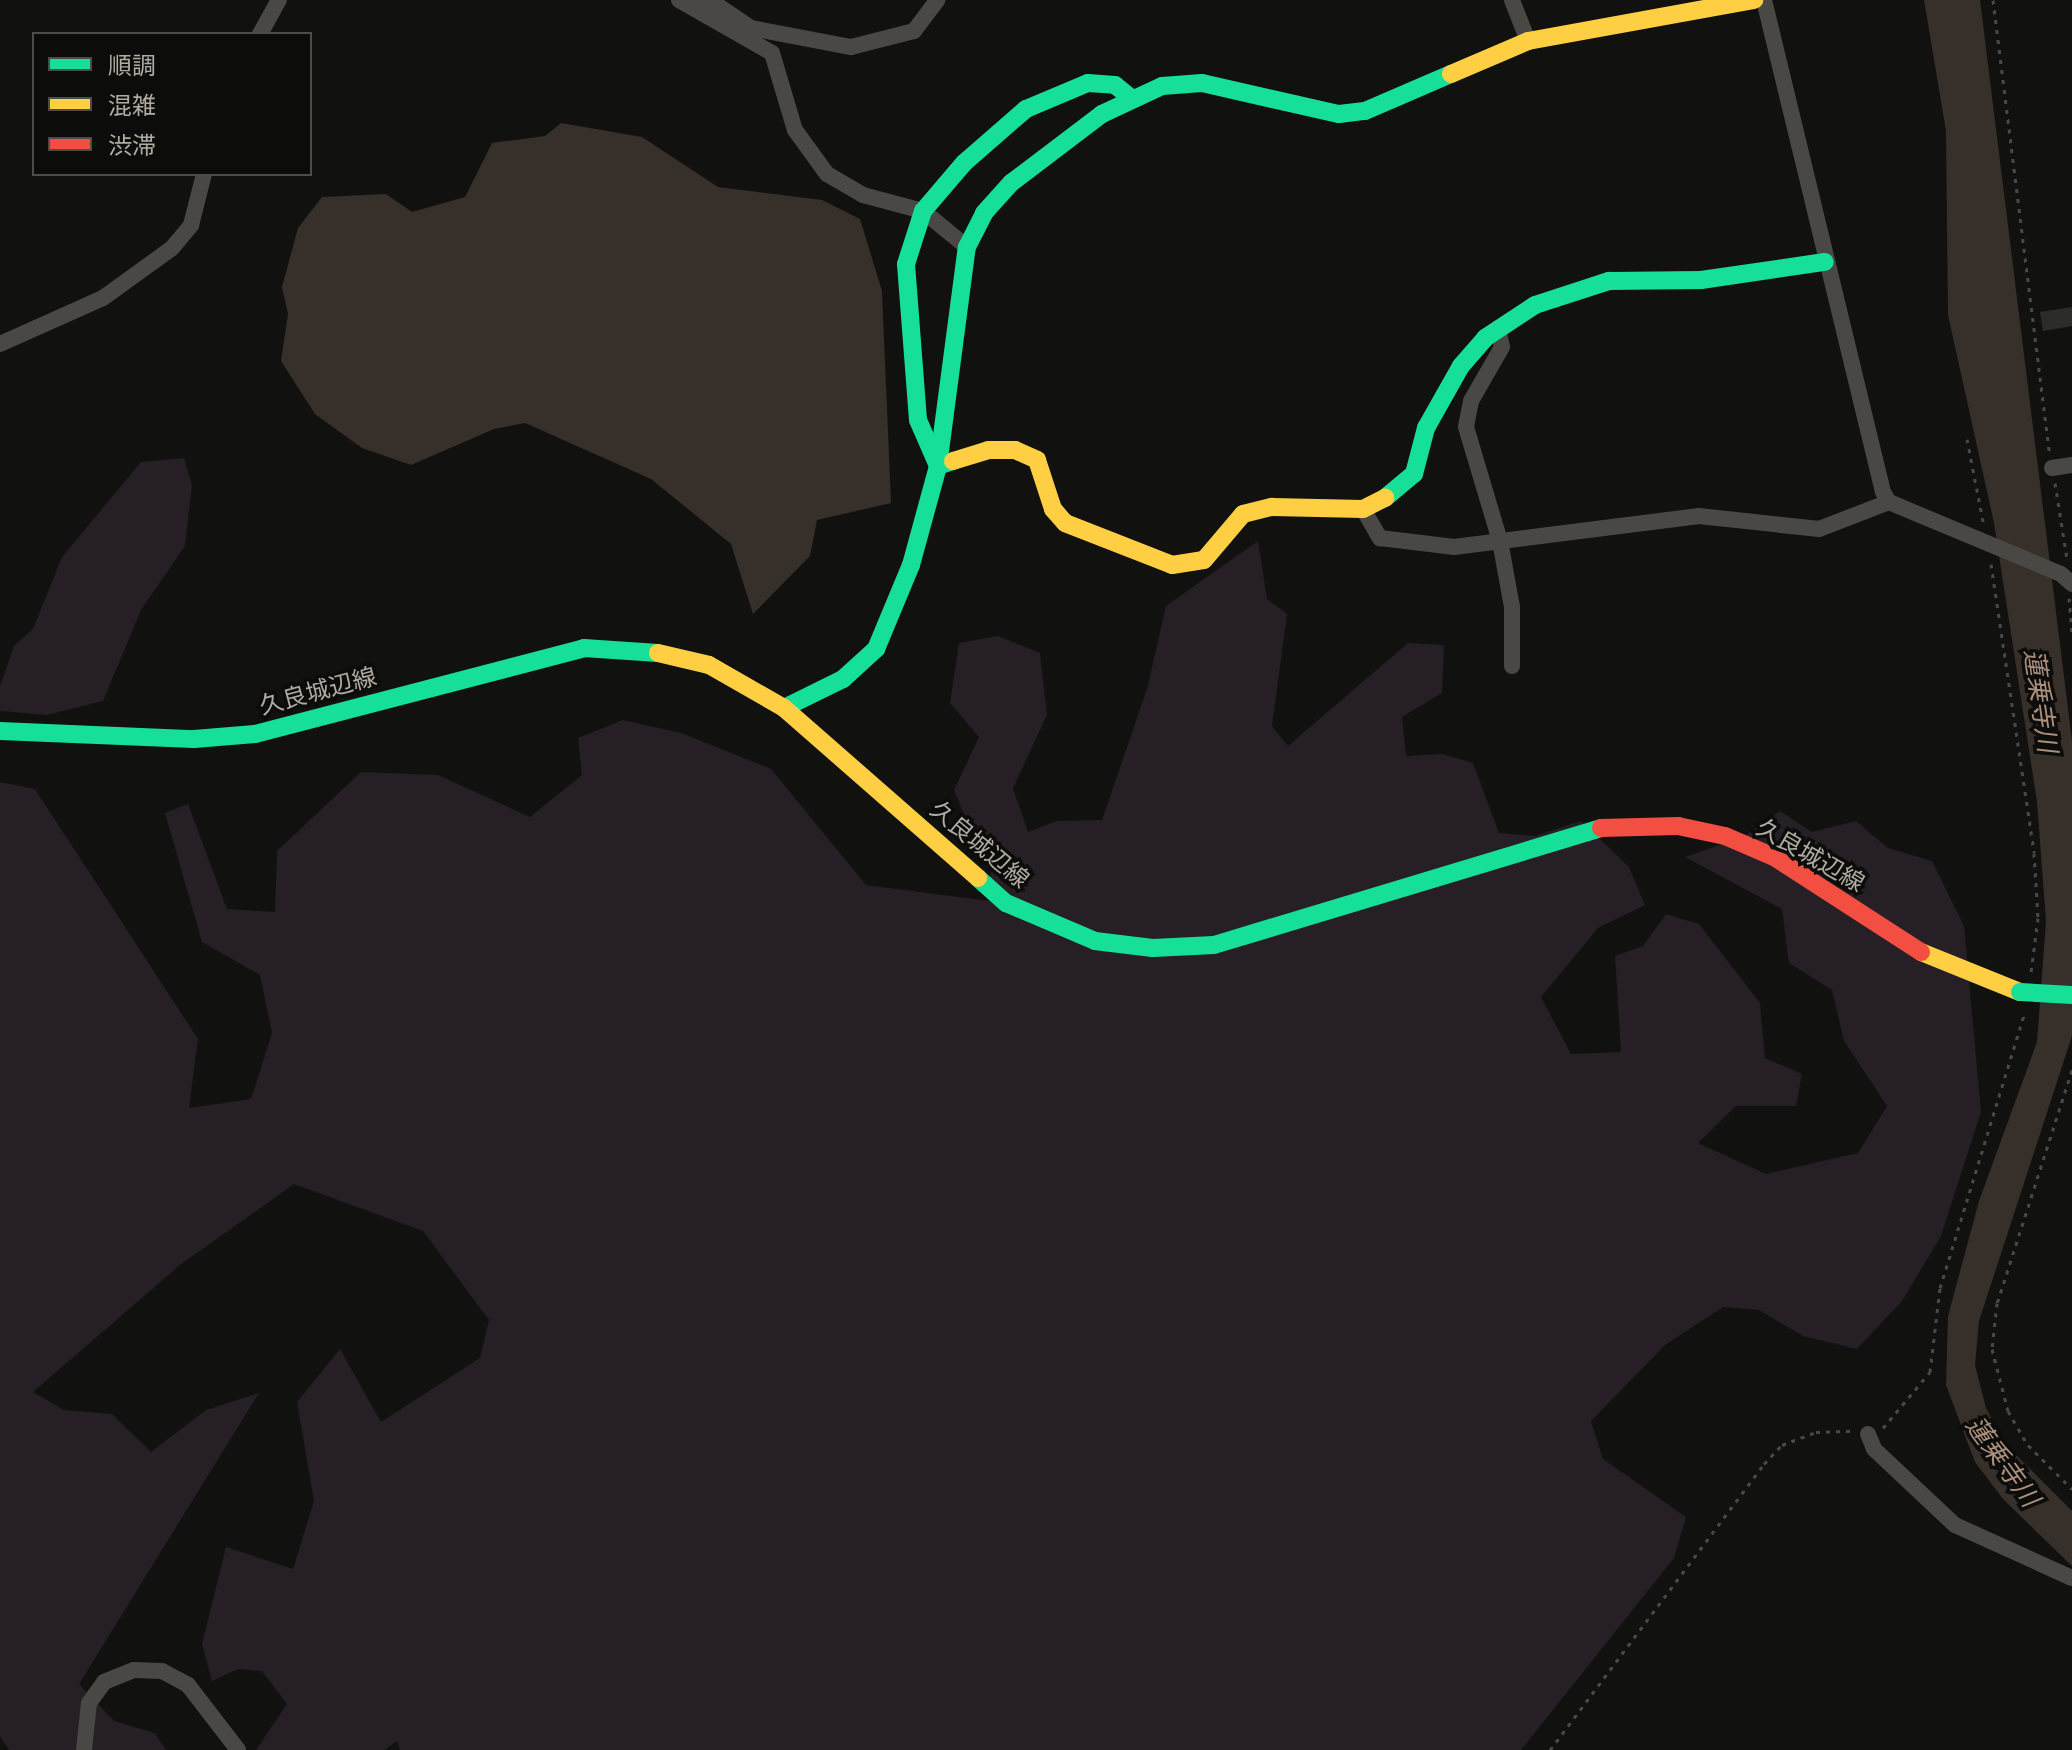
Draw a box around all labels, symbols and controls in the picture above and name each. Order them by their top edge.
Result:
legend [32,32,312,176]
text: 順調 [108,50,156,82]
text: 混雑 [108,90,156,122]
text: 渋滞 [108,130,156,162]
water label: 蓮乗寺川 [2017,647,2063,755]
street label: 久良城辺線 [256,663,380,721]
street label: 久良城辺線 [924,795,1034,895]
street label: 久良城辺線 [1751,814,1869,898]
water label: 蓮乗寺川 [1959,1411,2045,1513]

